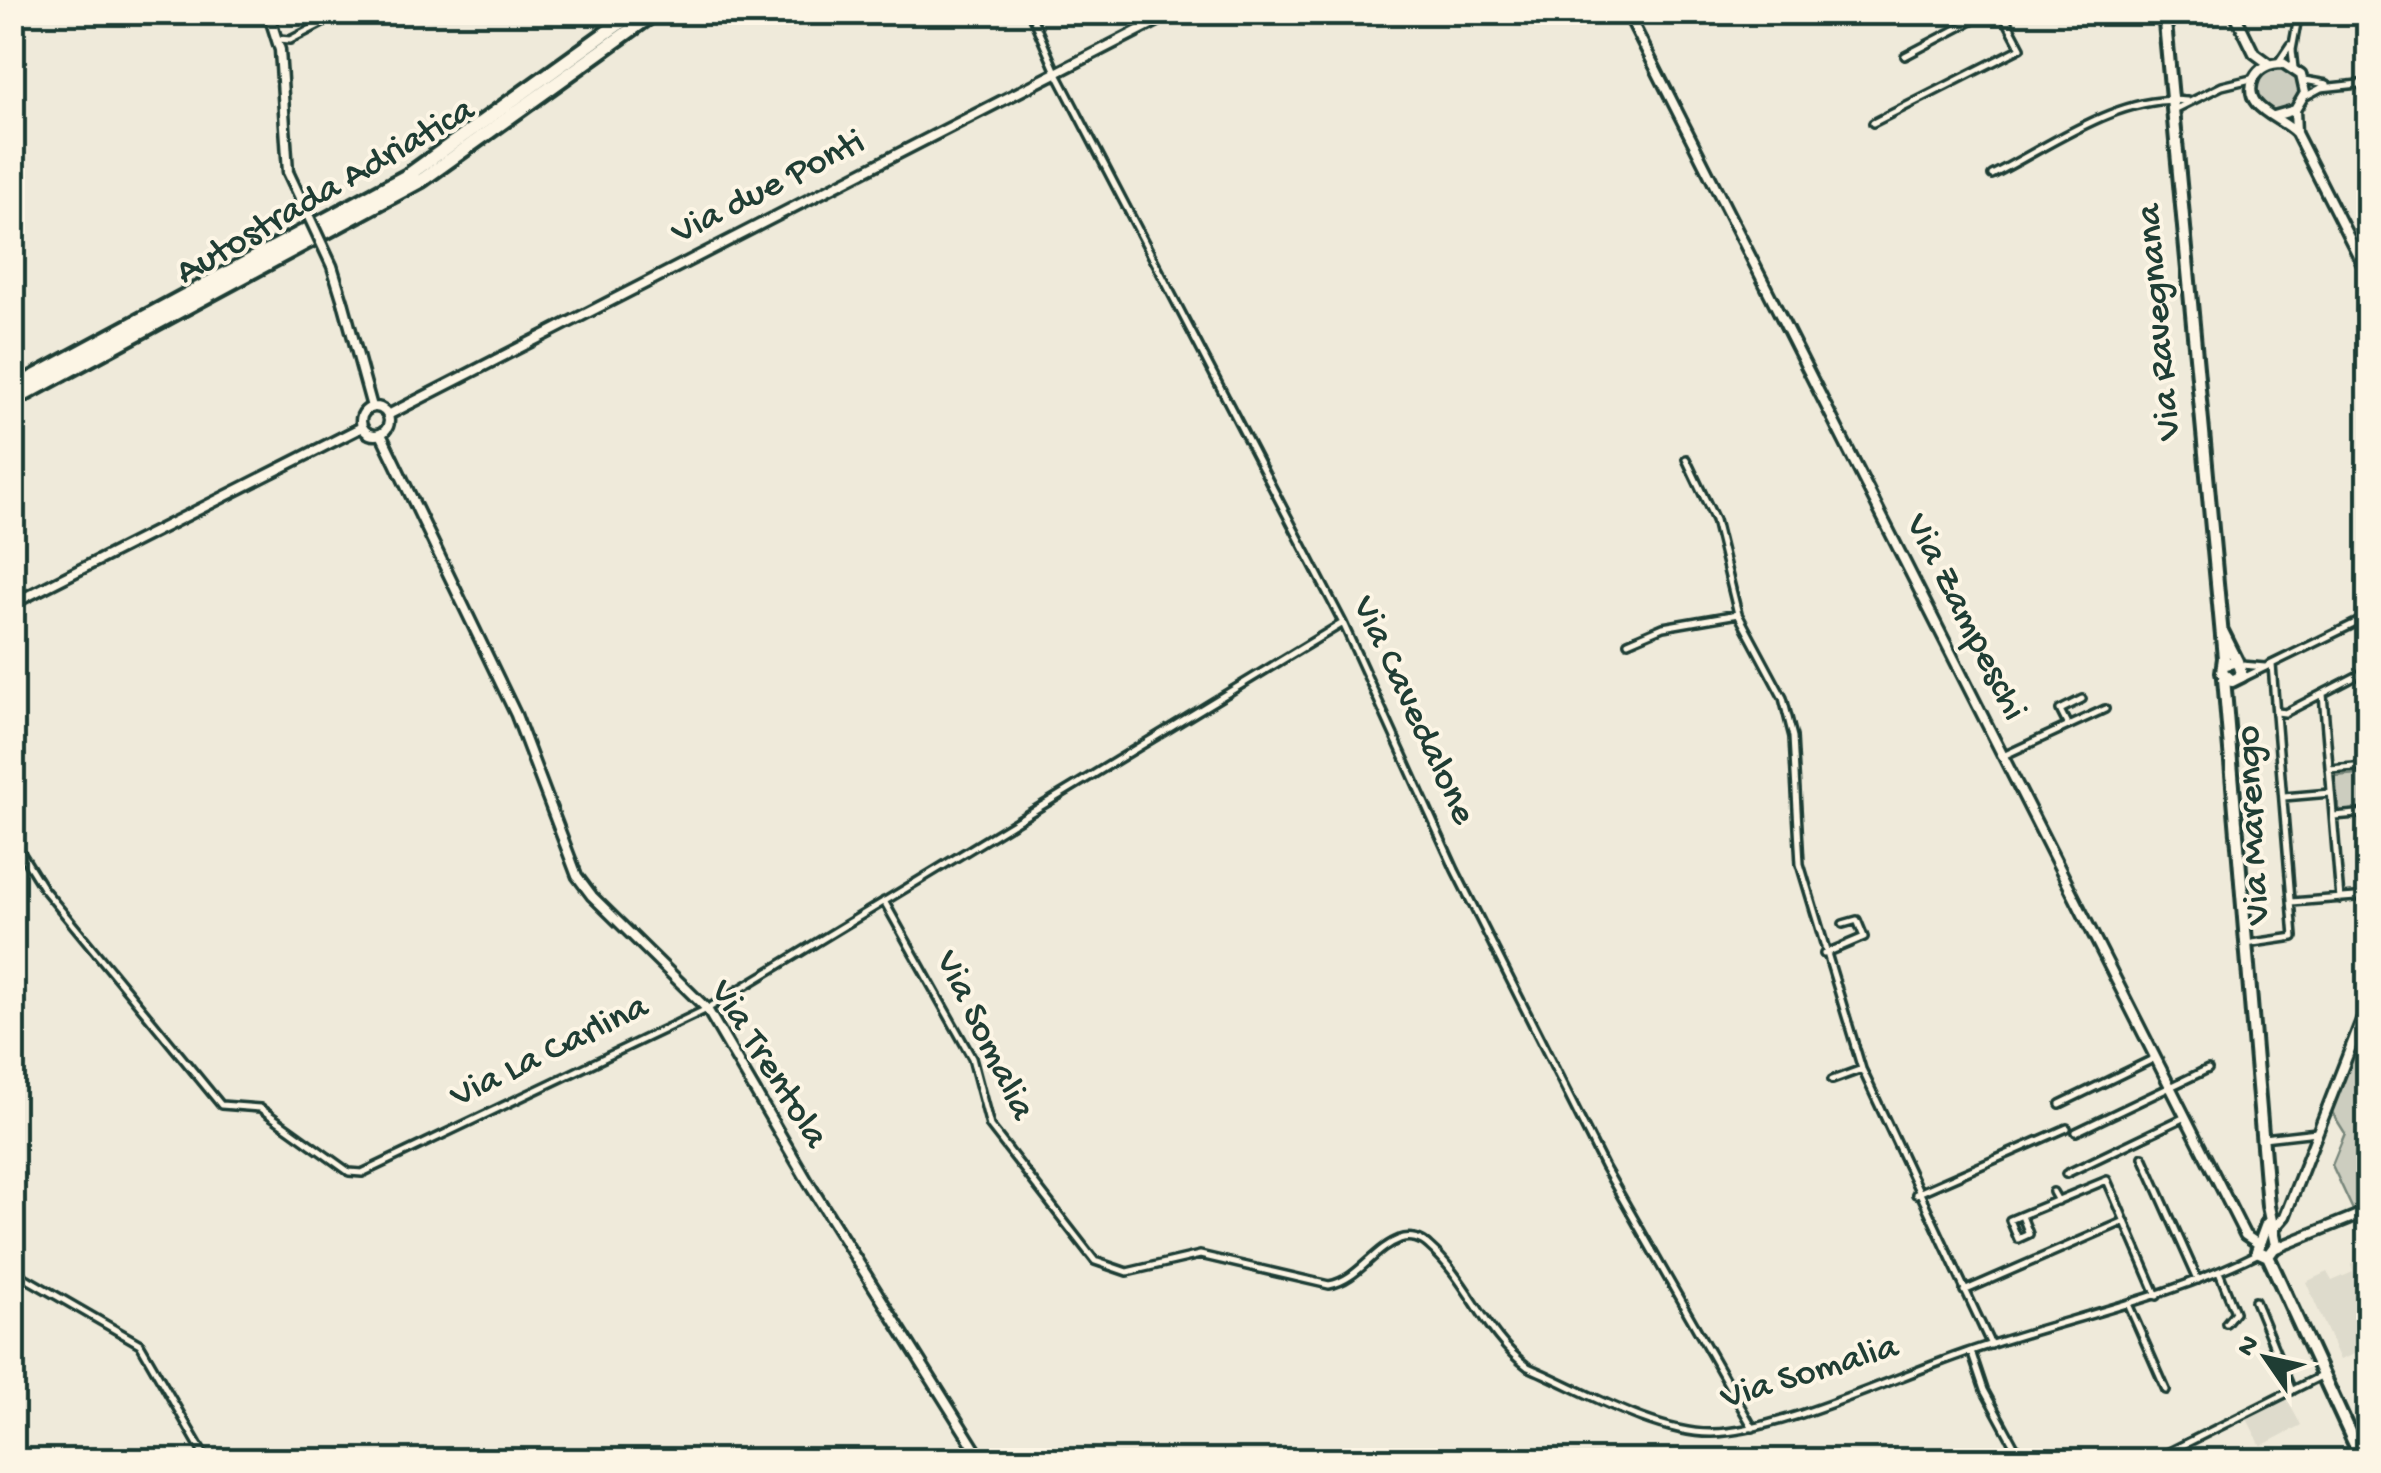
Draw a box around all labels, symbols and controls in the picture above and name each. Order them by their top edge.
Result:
street label: Autostrada Adriatica [169,89,485,296]
street label: Via due Ponti [664,122,873,257]
street label: Via Ravegnana [2129,200,2193,443]
street label: Via Zampeschi [1893,506,2035,729]
street label: Via Cavedalone [1340,589,1484,832]
street label: Via Marengo [2228,724,2282,927]
street label: Via Somalia [923,943,1044,1129]
street label: Via Trentola [697,972,837,1159]
street label: Via La Carlina [443,985,658,1120]
north arrow [2216,1308,2316,1408]
street label: Via Somalia [1715,1326,1906,1422]
text: N [2230,1330,2268,1363]

